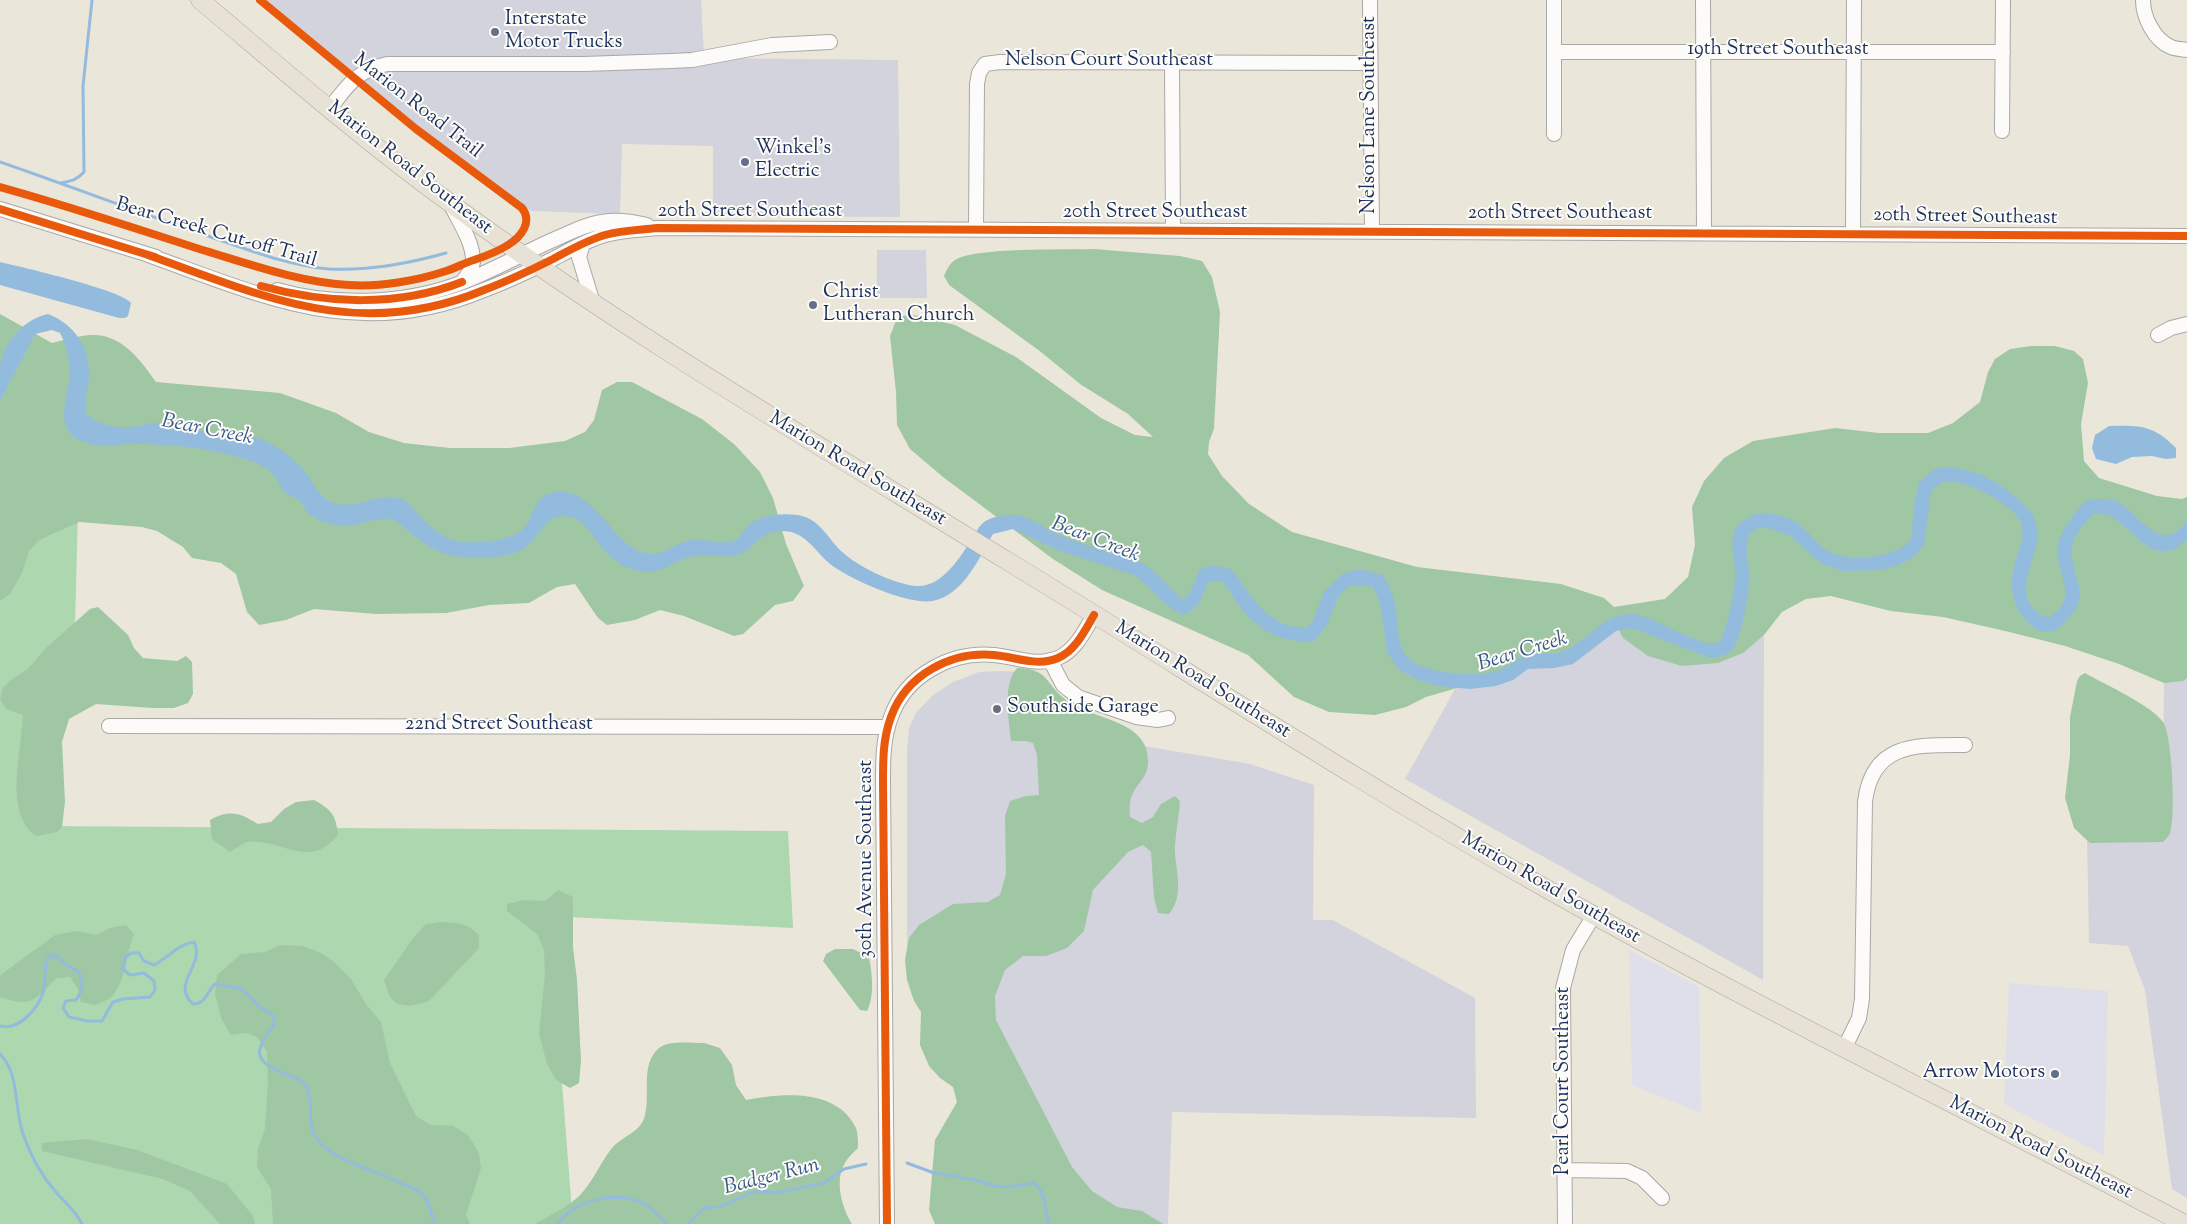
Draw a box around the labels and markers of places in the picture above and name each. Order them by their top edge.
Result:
place label: Interstate Motor Trucks [505,9,622,56]
marker: Interstate Motor Trucks [489,26,501,38]
place label: Winkel's Electric [755,138,831,185]
marker: Winkel's Electric [739,156,751,168]
place label: Christ Lutheran Church [823,282,974,329]
marker: Christ Lutheran Church [807,299,819,311]
place label: Southside Garage [1007,697,1159,721]
marker: Southside Garage [991,703,1003,715]
place label: Arrow Motors [1923,1062,2045,1086]
marker: Arrow Motors [2049,1068,2061,1080]

